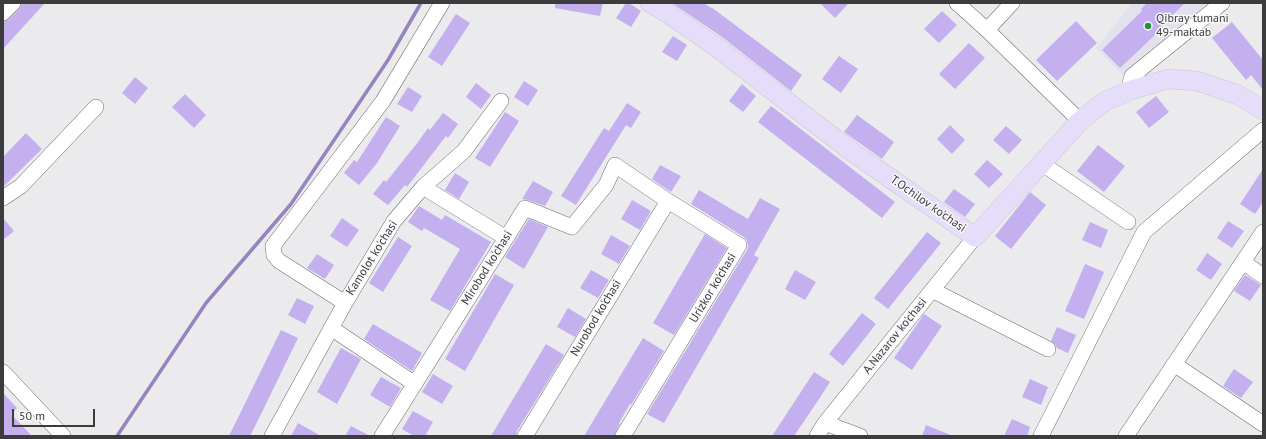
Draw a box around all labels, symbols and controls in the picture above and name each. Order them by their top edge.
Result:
place label: Qibray tumani 49-maktab [1156,12,1229,40]
marker: Qibray tumani 49-maktab [1143,21,1153,31]
street label: T.Ochilov ko'chasi [887,173,969,235]
street label: Kamolot ko'chasi [343,218,401,298]
street label: Mirobod ko'chasi [458,228,516,308]
street label: Urizkor ko'chasi [687,251,739,325]
street label: Nurobod ko'chasi [568,277,624,359]
street label: A.Nazarov ko'chasi [860,295,930,377]
scale bar [14,401,97,427]
text: 50 m [19,408,45,423]

